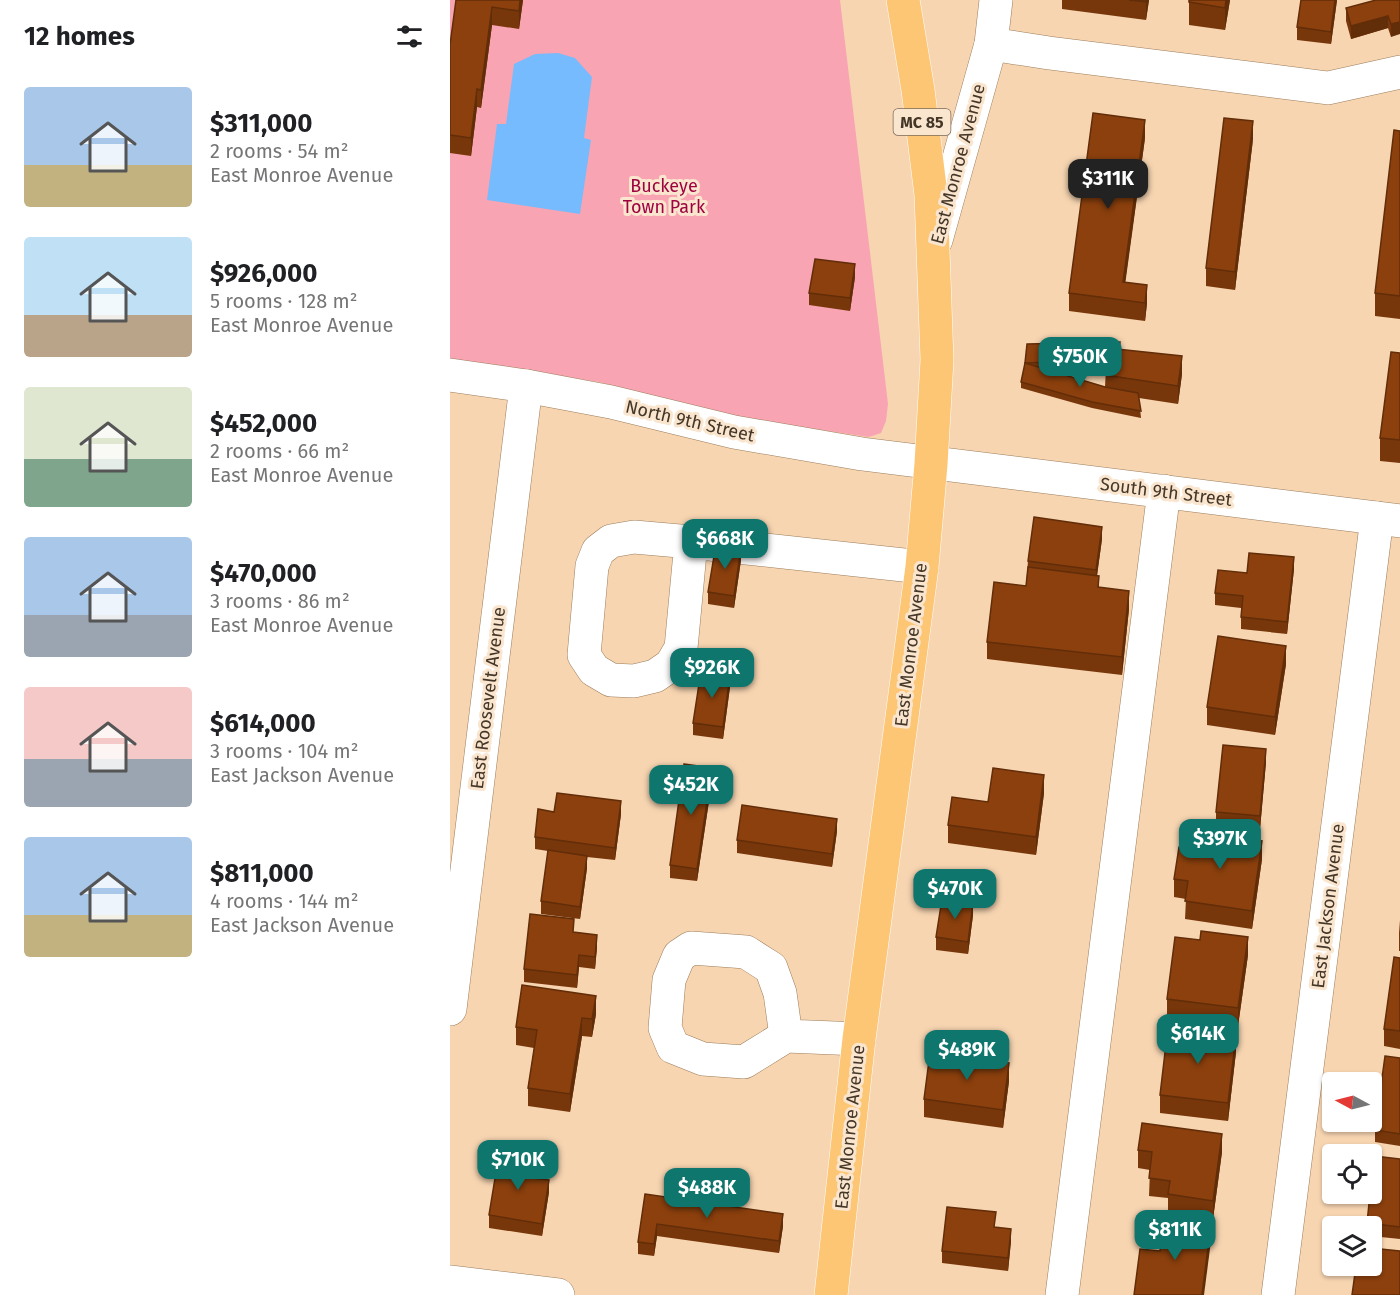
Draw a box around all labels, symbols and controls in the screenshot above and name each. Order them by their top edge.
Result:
icon: filters [393,20,426,53]
text: 12 homes [24,21,135,52]
street label: East Monroe Avenue [926,81,990,247]
text: $311,000 [210,108,312,139]
road number: MC 85 [894,109,950,135]
icon: home [72,111,144,183]
text: 2 rooms · 54 m² [210,139,349,163]
pin: $311K [1066,159,1150,210]
text: East Monroe Avenue [210,163,393,187]
text: $311K [1082,166,1134,190]
park label: Buckeye Town Park [623,175,706,218]
text: $926,000 [210,258,317,289]
icon: home [72,261,144,333]
text: 5 rooms · 128 m² [210,289,358,313]
text: East Monroe Avenue [210,313,393,337]
pin: $750K [1038,337,1122,388]
text: $750K [1053,344,1107,368]
street label: North 9th Street [623,395,757,447]
text: $452,000 [210,408,317,439]
icon: home [72,411,144,483]
text: 2 rooms · 66 m² [210,439,349,463]
text: East Monroe Avenue [210,463,393,487]
street label: South 9th Street [1099,473,1234,511]
pin: $668K [683,519,767,570]
text: $668K [696,526,754,550]
text: $470,000 [210,558,317,589]
icon: home [72,561,144,633]
street label: East Monroe Avenue [890,562,932,728]
text: 3 rooms · 86 m² [210,589,350,613]
street label: East Roosevelt Avenue [466,606,510,790]
text: East Monroe Avenue [210,613,393,637]
pin: $926K [670,648,754,699]
text: $926K [684,655,740,679]
text: $614,000 [210,708,316,739]
icon: home [72,711,144,783]
text: 3 rooms · 104 m² [210,739,358,763]
text: East Jackson Avenue [210,763,394,787]
pin: $452K [649,765,733,816]
text: $452K [663,772,719,796]
pin: $397K [1178,819,1262,870]
street label: East Jackson Avenue [1307,822,1349,990]
text: $397K [1193,826,1247,850]
text: $811,000 [210,858,314,889]
icon: home [72,861,144,933]
pin: $470K [913,869,997,920]
text: $470K [927,876,983,900]
text: 4 rooms · 144 m² [210,889,359,913]
text: East Jackson Avenue [210,913,394,937]
pin: $614K [1156,1014,1240,1065]
text: $614K [1171,1021,1225,1045]
pin: $489K [925,1030,1009,1081]
text: $489K [938,1037,996,1061]
street label: East Monroe Avenue [830,1044,870,1210]
north arrow [1322,1072,1382,1132]
map controls [1322,1072,1382,1276]
pin: $710K [476,1140,560,1191]
button: locate [1322,1144,1382,1204]
text: $710K [491,1147,545,1171]
pin: $488K [665,1168,749,1219]
text: $488K [678,1175,736,1199]
pin: $811K [1133,1210,1217,1261]
button: layers [1322,1216,1382,1276]
text: $811K [1149,1217,1201,1241]

